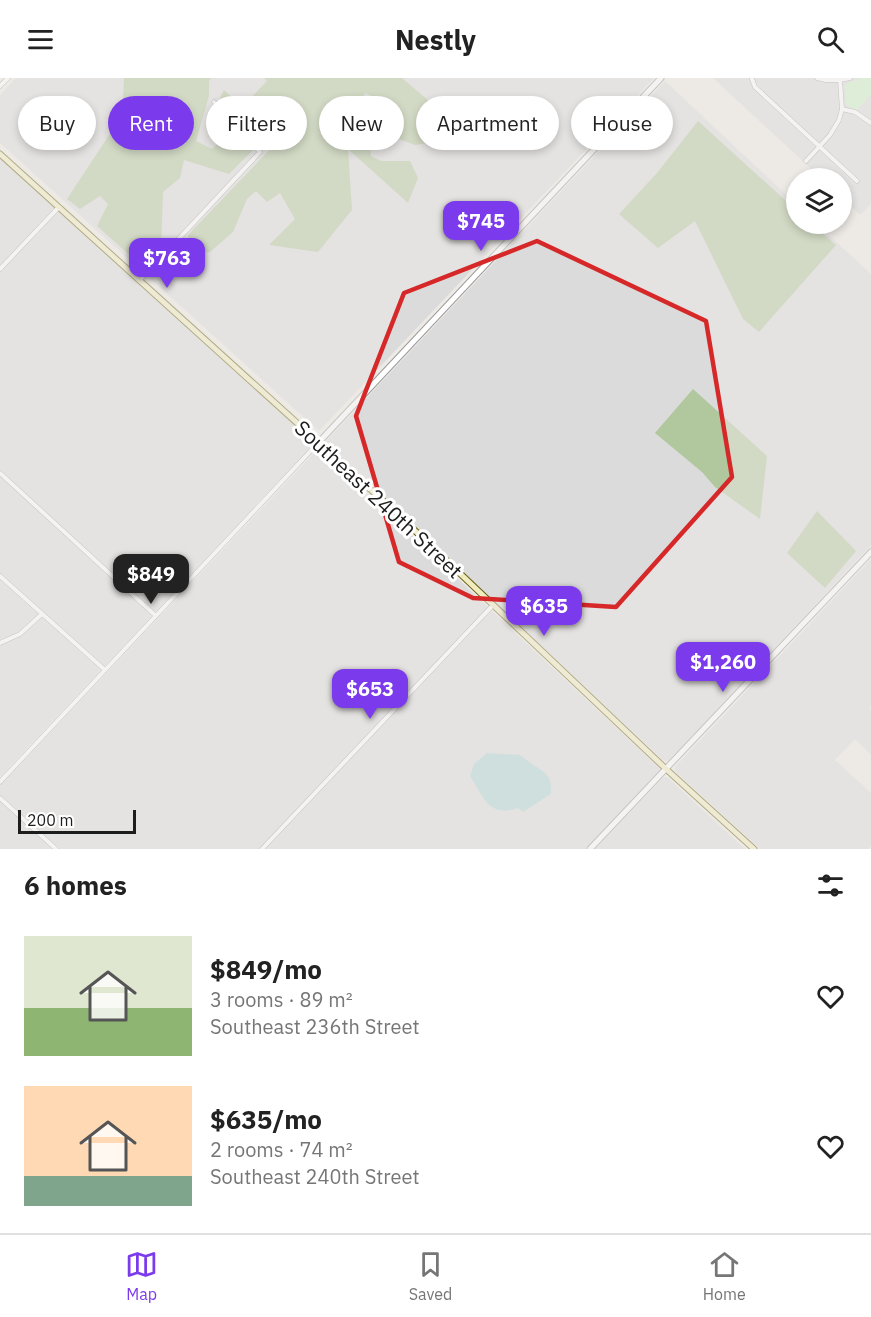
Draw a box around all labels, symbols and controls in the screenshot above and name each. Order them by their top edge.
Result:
text: Nestly [395,22,476,57]
icon: menu [24,23,57,56]
icon: search [814,23,847,56]
chip: Buy [18,96,96,150]
chip: Rent [108,96,194,150]
chip: Filters [206,96,307,150]
chip: New [319,96,404,150]
chip: Apartment [416,96,559,150]
chip: House [571,96,673,150]
map controls [786,168,852,234]
button: layers [786,168,852,234]
pin: $745 [445,201,517,252]
text: $745 [457,207,505,234]
pin: $763 [131,238,203,289]
text: $763 [143,244,191,271]
street label: Southeast 240th Street [289,414,469,584]
pin: $849 [115,554,187,605]
text: $849 [127,560,175,587]
pin: $635 [508,586,580,637]
text: $635 [520,592,568,619]
pin: $1,260 [674,642,772,693]
text: $1,260 [690,648,756,675]
pin: $653 [334,669,406,720]
text: $653 [346,675,394,702]
scale bar [18,807,136,834]
text: 200 m [27,810,74,830]
text: 6 homes [24,868,127,902]
icon: filters [814,869,847,902]
text: $849/mo [210,952,322,986]
icon: home [72,960,144,1032]
icon: heart [814,980,847,1013]
text: 3 rooms · 89 m² [210,986,353,1013]
text: Southeast 236th Street [210,1013,420,1040]
text: $635/mo [210,1102,322,1136]
icon: home [72,1110,144,1182]
icon: heart [814,1130,847,1163]
text: 2 rooms · 74 m² [210,1136,353,1163]
text: Southeast 240th Street [210,1163,420,1190]
tab: Map [125,1248,158,1304]
tab: Saved [409,1248,452,1304]
tab: Home [703,1248,746,1304]

